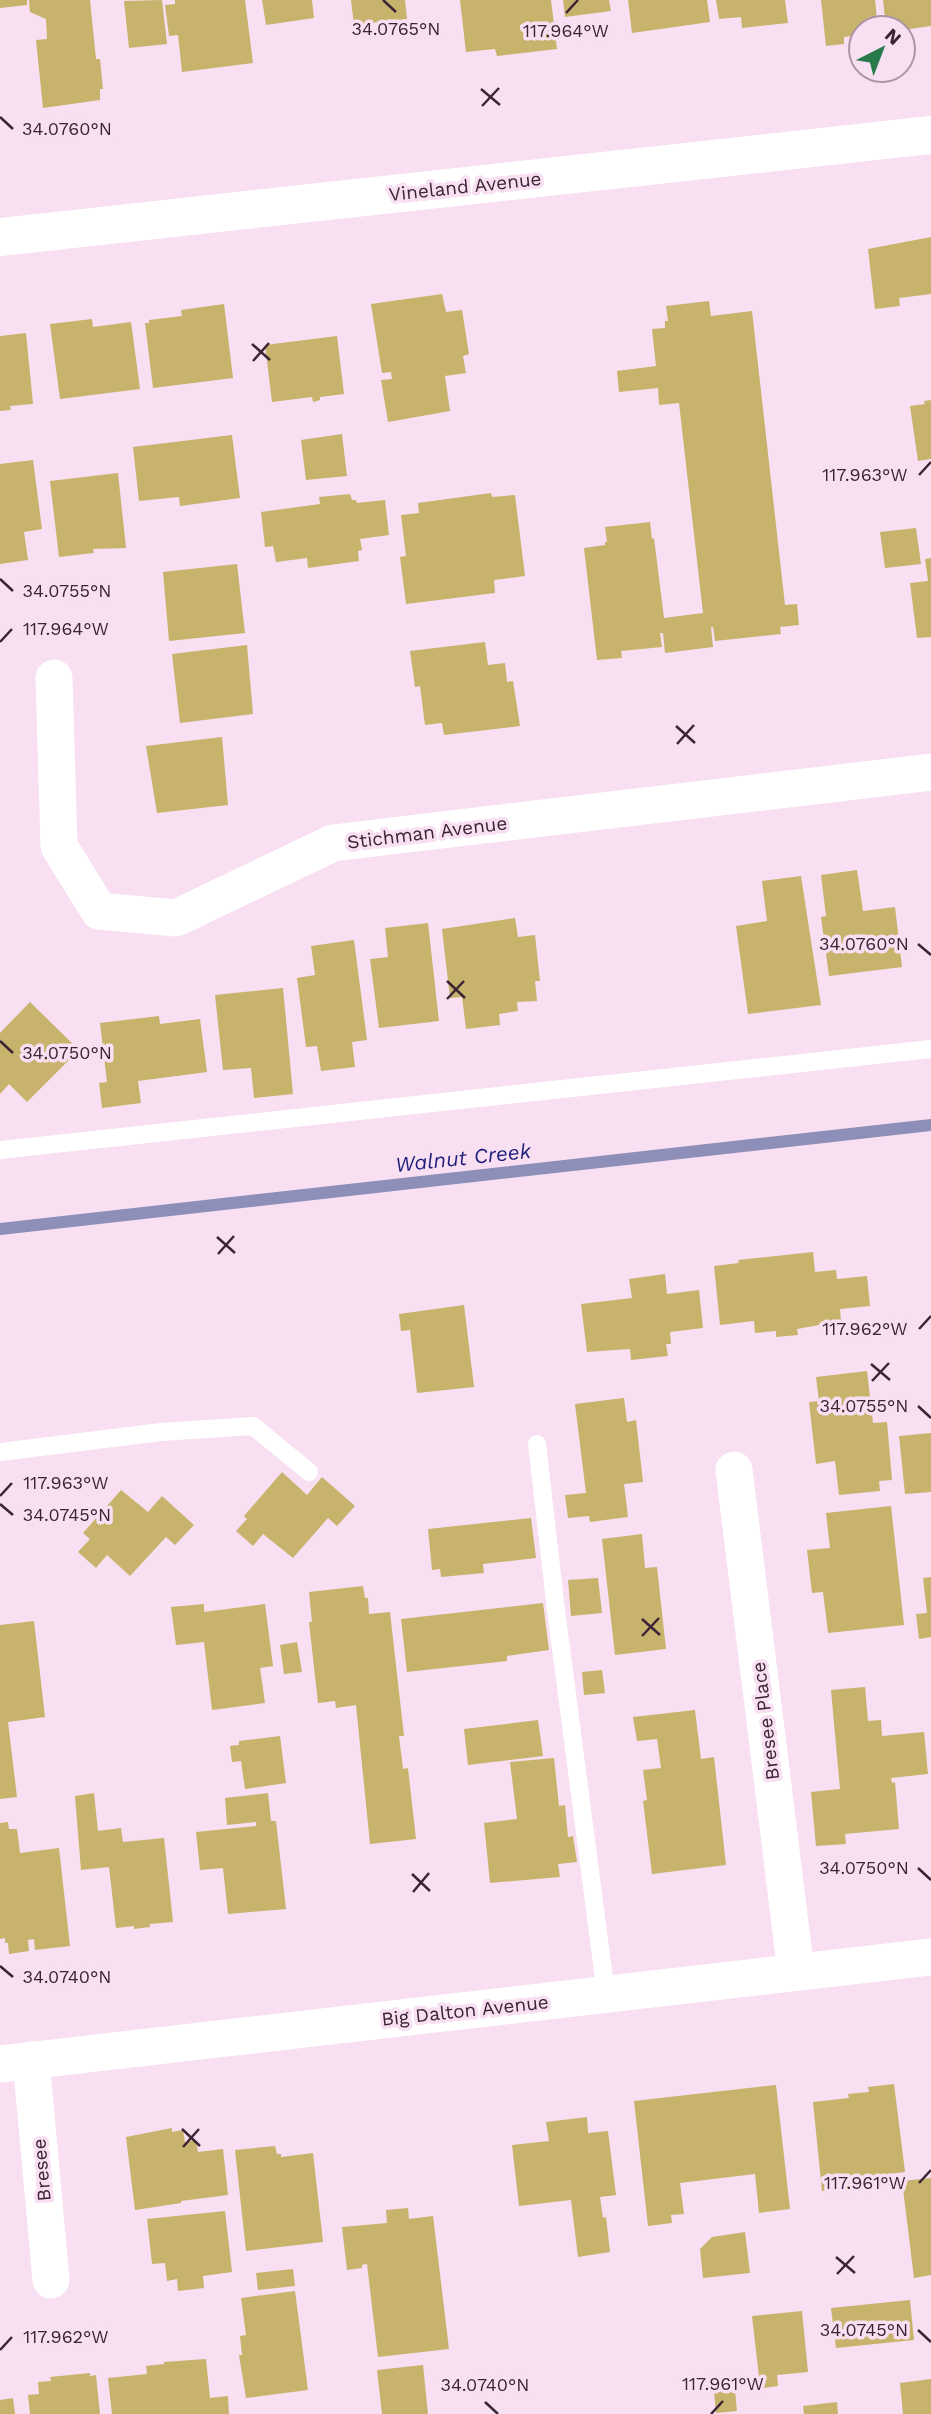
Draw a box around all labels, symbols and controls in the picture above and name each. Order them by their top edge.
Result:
north arrow [847,14,917,84]
text: 34.0765°N [351,18,441,39]
text: 117.964°W [523,20,609,41]
text: N [880,23,906,50]
text: 34.0760°N [22,118,112,139]
street label: Vineland Avenue [388,167,542,206]
text: 117.963°W [822,464,908,485]
text: 34.0755°N [22,580,112,601]
text: 117.964°W [23,618,109,639]
street label: Stichman Avenue [346,811,508,854]
text: 34.0760°N [819,933,909,954]
text: 34.0750°N [22,1042,112,1063]
water label: Walnut Creek [394,1138,533,1177]
text: 117.962°W [822,1318,908,1339]
text: 34.0755°N [819,1395,909,1416]
text: 117.963°W [23,1472,109,1493]
text: 34.0745°N [23,1504,111,1525]
street label: Bresee Place [747,1660,784,1781]
text: 34.0750°N [819,1857,909,1878]
text: 34.0740°N [22,1966,112,1987]
street label: Big Dalton Avenue [380,1990,550,2031]
street label: Bresee [27,2138,56,2202]
text: 117.961°W [824,2172,906,2193]
text: 34.0745°N [820,2319,908,2340]
text: 117.962°W [23,2326,109,2347]
text: 117.961°W [682,2373,764,2394]
text: 34.0740°N [440,2374,530,2395]

